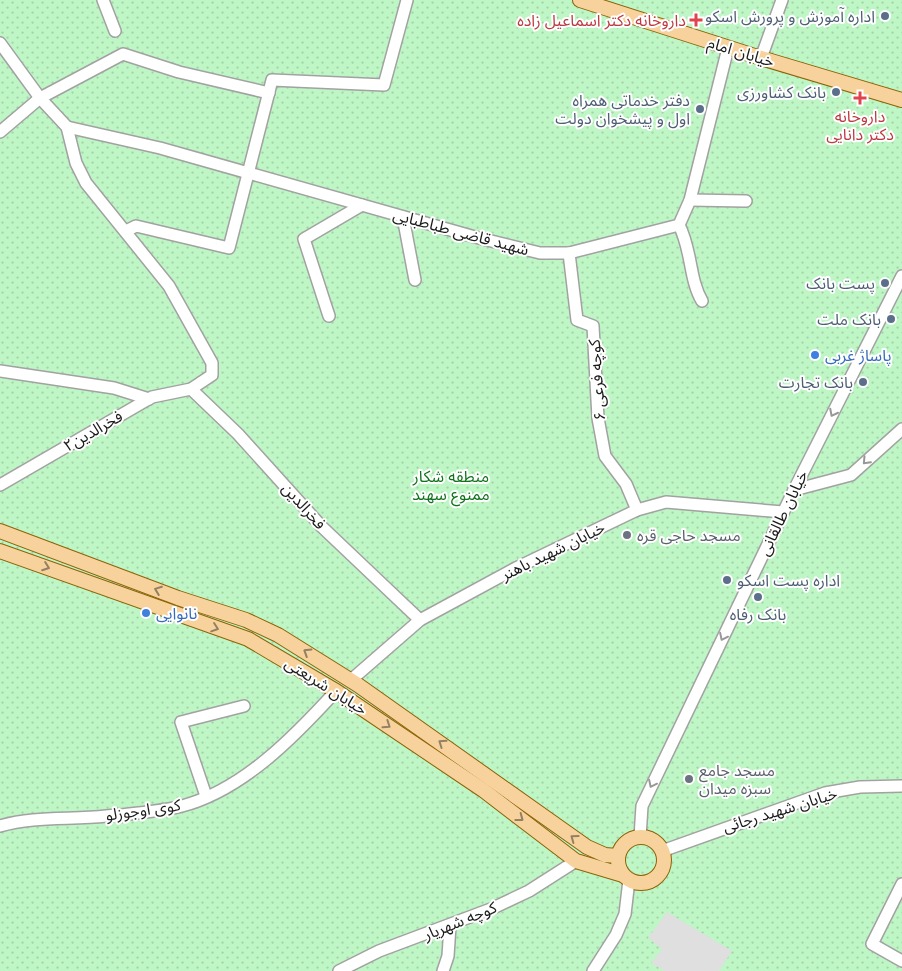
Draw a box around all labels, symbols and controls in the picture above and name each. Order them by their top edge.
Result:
place label: اداره آموزش و پرورش اسکو [705,6,875,27]
place label: داروخانه دکتر اسماعیل زاده [517,10,686,31]
marker: اداره آموزش و پرورش اسکو [879,10,891,22]
marker: داروخانه دکتر اسماعیل زاده [690,14,702,26]
street label: خیابان امام [704,32,777,74]
place label: بانک کشاورزی [737,82,826,103]
marker: بانک کشاورزی [830,86,842,98]
place label: دفتر خدماتی همراه اول و پیشخوان دولت [555,90,690,129]
marker: داروخانه دکتر دانایی [854,92,866,104]
marker: دفتر خدماتی همراه اول و پیشخوان دولت [694,103,706,115]
place label: داروخانه دکتر دانایی [826,106,894,145]
street label: شهید قاضی طباطبایی [391,204,531,260]
place label: پست بانک [806,273,875,294]
marker: پست بانک [879,277,891,289]
place label: بانک ملت [817,309,881,330]
marker: بانک ملت [885,313,897,325]
street label: کوچه فرعی ۶ [584,338,610,421]
place label: پاساژ غربی [825,345,892,366]
marker: پاساژ غربی [809,349,821,361]
place label: بانک تجارت [779,372,853,393]
marker: بانک تجارت [857,376,869,388]
street label: فخرالدین۲ [59,406,127,456]
one-way arrow [829,408,839,417]
one-way arrow [863,455,872,464]
park label: منطقه شکار ممنوع سهند [412,466,490,507]
street label: خیابان طالقانی [753,467,813,559]
street label: فخرالدین [277,478,331,534]
street label: خیابان شهید باهنر [497,517,609,586]
place label: مسجد حاجی قره [637,525,741,546]
marker: مسجد حاجی قره [621,529,633,541]
one-way arrow [41,561,50,571]
place label: اداره پست اسکو [737,570,840,591]
marker: اداره پست اسکو [721,574,733,586]
one-way arrow [154,586,162,596]
marker: بانک رفاه [752,591,764,603]
place label: نانوایی [156,603,197,624]
place label: بانک رفاه [730,604,786,625]
marker: نانوایی [140,607,152,619]
one-way arrow [211,622,219,632]
one-way arrow [719,632,729,641]
one-way arrow [303,649,312,659]
street label: خیابان شریعتی [281,652,371,720]
one-way arrow [381,719,390,728]
one-way arrow [438,740,448,749]
place label: مسجد جامع سبزه میدان [699,760,775,799]
marker: مسجد جامع سبزه میدان [683,773,695,785]
one-way arrow [648,779,659,788]
street label: خیابان شهید رجائی [720,783,840,837]
street label: کوی اوجوزلو [104,794,182,826]
one-way arrow [514,812,524,821]
one-way arrow [571,835,580,843]
street label: کوچه شهریار [419,897,500,946]

